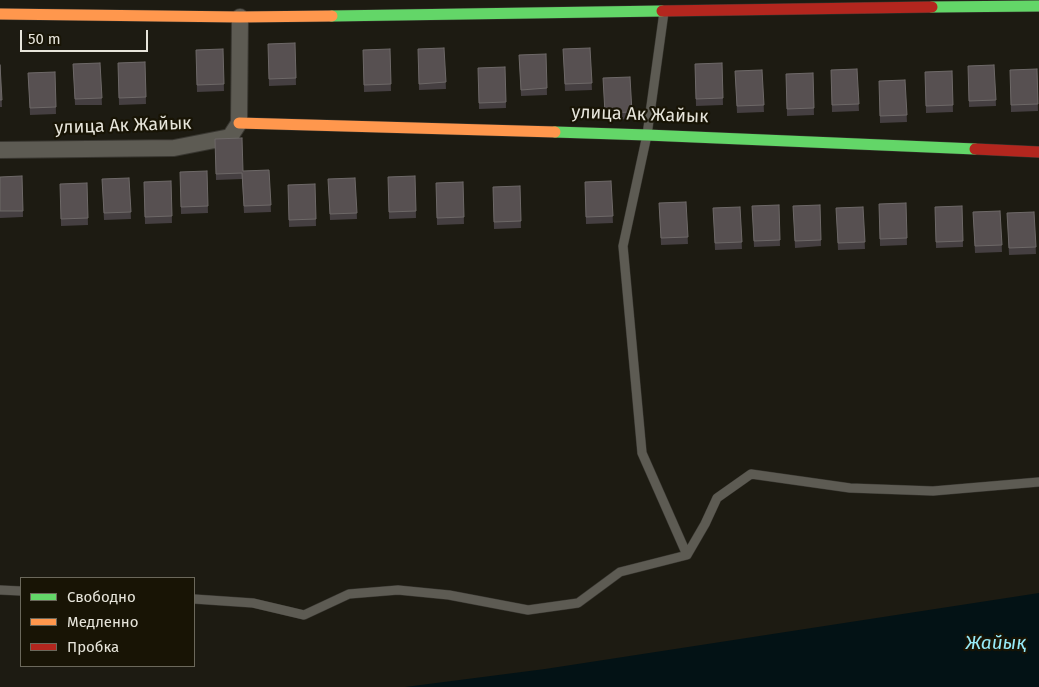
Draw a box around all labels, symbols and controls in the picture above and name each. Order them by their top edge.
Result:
scale bar [22,20,150,52]
text: 50 m [28,30,61,48]
street label: улица Ак Жайык [571,102,709,128]
street label: улица Ак Жайык [54,113,192,139]
legend [20,577,195,667]
text: Свободно [67,588,136,606]
text: Медленно [67,613,139,631]
water label: Жайық [965,633,1027,655]
text: Пробка [67,638,119,656]

